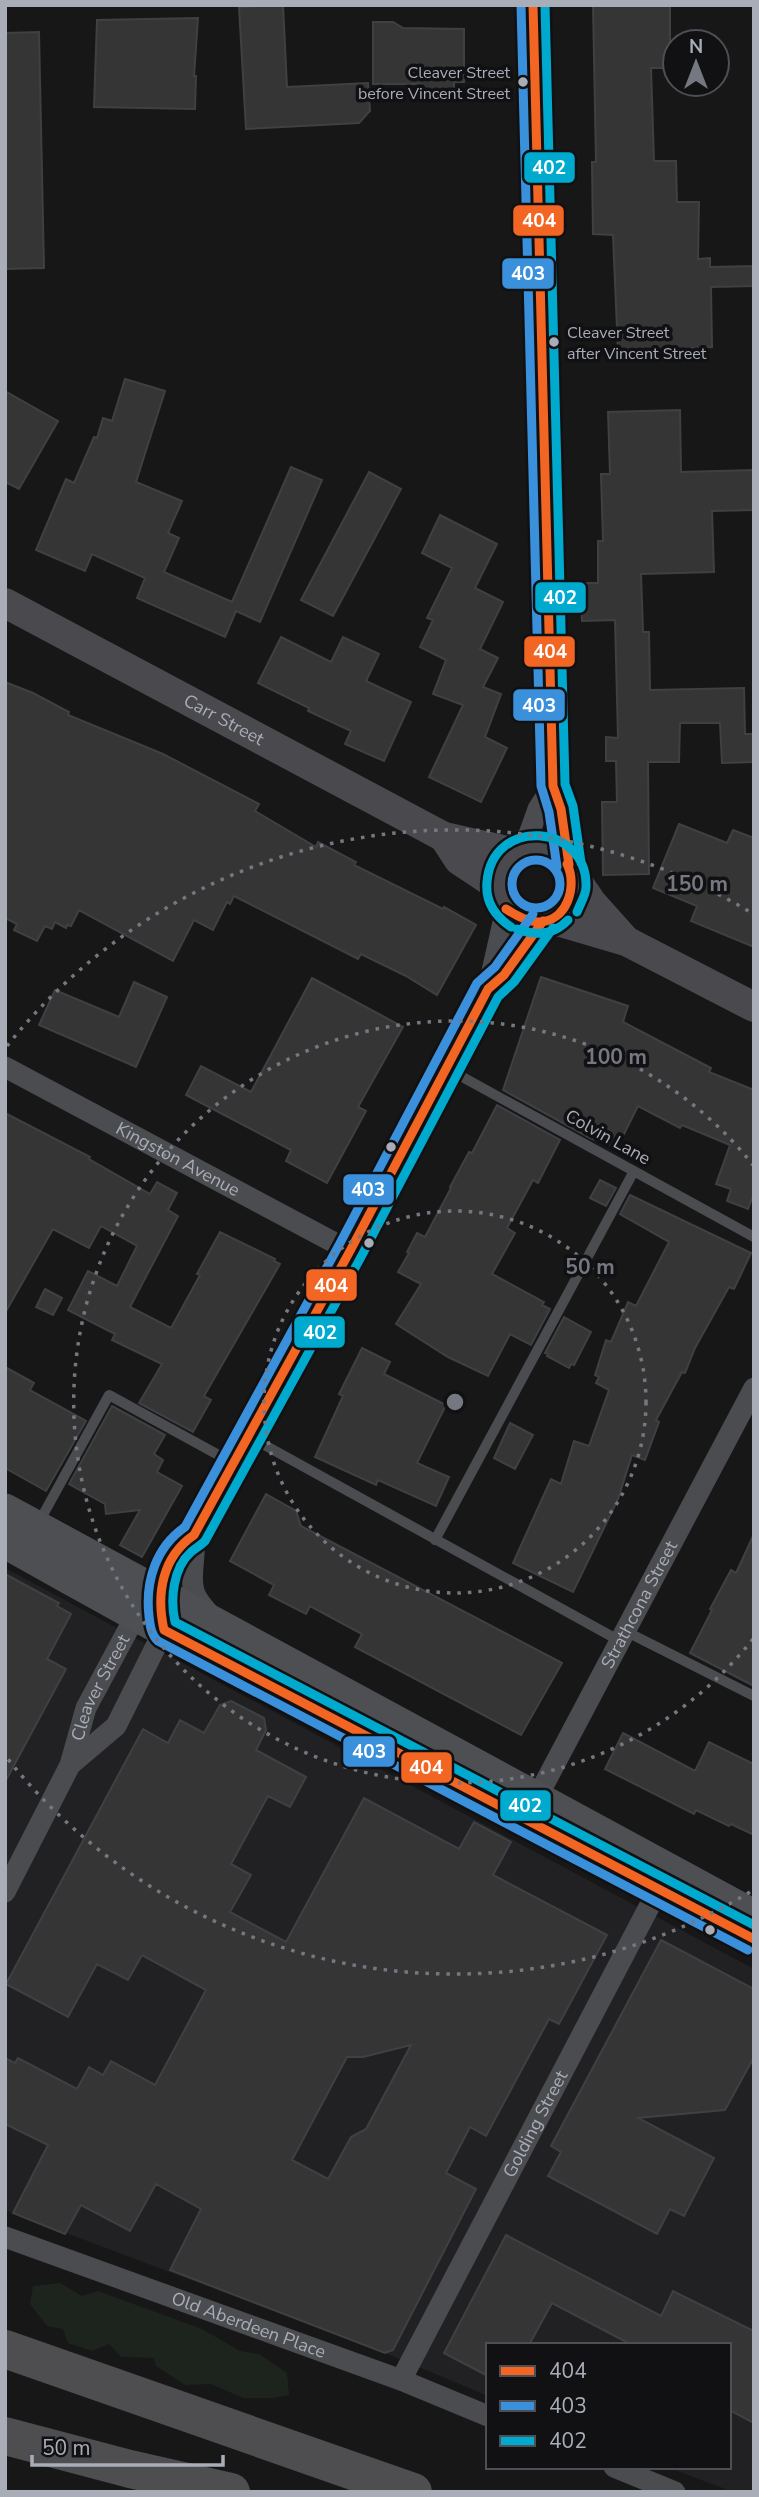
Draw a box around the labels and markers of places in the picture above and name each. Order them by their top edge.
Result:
place label: Cleaver Street before Vincent Street [358,62,510,105]
marker: Cleaver Street before Vincent Street [516,75,530,89]
place label: Cleaver Street after Vincent Street [567,322,707,365]
marker: Cleaver Street after Vincent Street [547,335,561,349]
unlabelled marker [384,1140,398,1154]
unlabelled marker [362,1236,376,1250]
centre of rings [443,1390,467,1414]
unlabelled marker [703,1923,717,1937]

